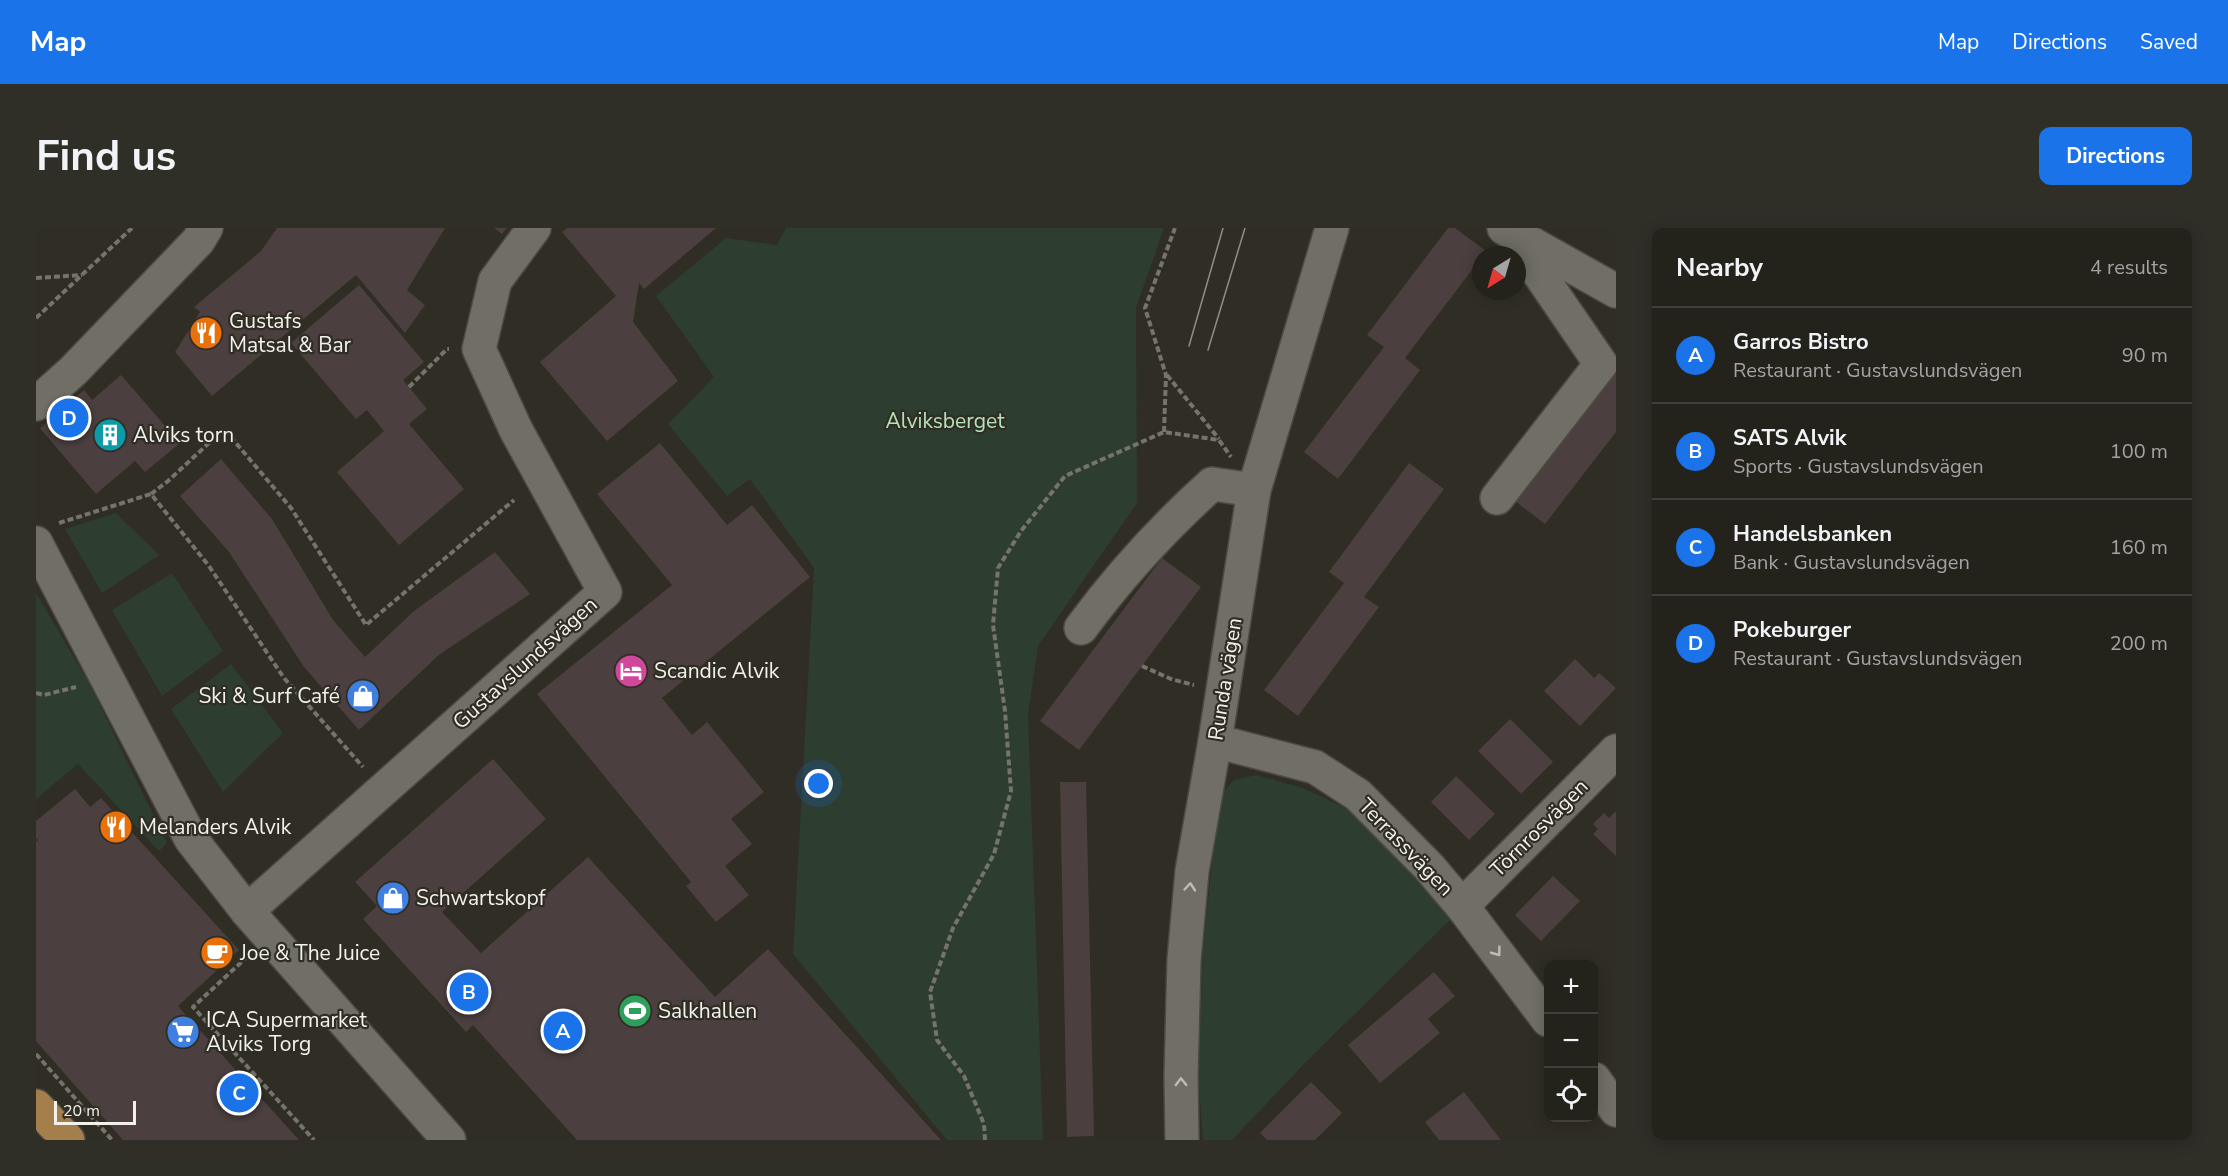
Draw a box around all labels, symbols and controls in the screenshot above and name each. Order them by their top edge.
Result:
text: Map [30,23,86,61]
text: Map [1938,28,1979,56]
text: Directions [2012,28,2107,56]
text: Saved [2140,28,2198,56]
button: Directions [2039,127,2192,185]
text: Find us [36,128,176,185]
north arrow [1472,246,1526,300]
text: Nearby [1676,250,1763,285]
text: 4 results [2090,254,2168,281]
place label: Gustafs Matsal & Bar [229,307,352,359]
restaurant icon: Gustafs Matsal & Bar [188,315,224,351]
text: Garros Bistro [1733,327,1869,357]
text: A [1688,342,1703,369]
text: 90 m [2122,342,2168,369]
text: Restaurant · Gustavslundsvägen [1733,357,2022,384]
pin: D [50,396,88,441]
park label: Alviksberget [885,407,1005,435]
building icon: Alviks torn [92,417,128,453]
place label: Alviks torn [133,421,234,449]
text: SATS Alvik [1733,423,1847,453]
text: B [1689,438,1702,465]
text: 100 m [2110,438,2168,465]
text: Sports · Gustavslundsvägen [1733,453,1984,480]
text: Handelsbanken [1733,519,1892,549]
text: C [1689,534,1702,561]
text: 160 m [2110,534,2168,561]
text: Bank · Gustavslundsvägen [1733,549,1970,576]
street label: Gustavslundsvägen [447,591,603,735]
text: Pokeburger [1733,615,1851,645]
street label: Runda vägen [1201,616,1249,742]
text: D [1688,630,1703,657]
text: 200 m [2110,630,2168,657]
text: Restaurant · Gustavslundsvägen [1733,645,2022,672]
hotel icon: Scandic Alvik [613,653,649,689]
place label: Scandic Alvik [654,657,780,685]
shop icon: Ski & Surf Café [345,678,381,714]
place label: Ski & Surf Café [198,682,340,710]
your location [804,769,833,798]
street label: Törnrosvägen [1484,773,1594,883]
street label: Terrassvägen [1352,792,1460,902]
restaurant icon: Melanders Alvik [98,809,134,845]
place label: Melanders Alvik [139,813,292,841]
shop icon: Schwartskopf [375,880,411,916]
one-way arrow [1183,882,1196,891]
place label: Schwartskopf [416,884,547,912]
cafe icon: Joe & The Juice [199,935,235,971]
place label: Joe & The Juice [239,939,380,967]
one-way arrow [1490,946,1501,957]
map controls [1544,960,1598,1122]
button: + [1544,960,1598,1014]
pin: B [450,970,488,1014]
sports icon: Salkhallen [617,993,653,1029]
place label: Salkhallen [658,997,757,1025]
place label: ICA Supermarket Alviks Torg [206,1006,367,1058]
pin: A [544,1008,582,1054]
supermarket icon: ICA Supermarket Alviks Torg [165,1014,201,1050]
button: − [1544,1014,1598,1068]
button: locate [1544,1068,1598,1122]
pin: C [220,1070,258,1116]
one-way arrow [1175,1077,1187,1086]
scale bar [54,1098,136,1126]
text: 20 m [63,1100,100,1122]

